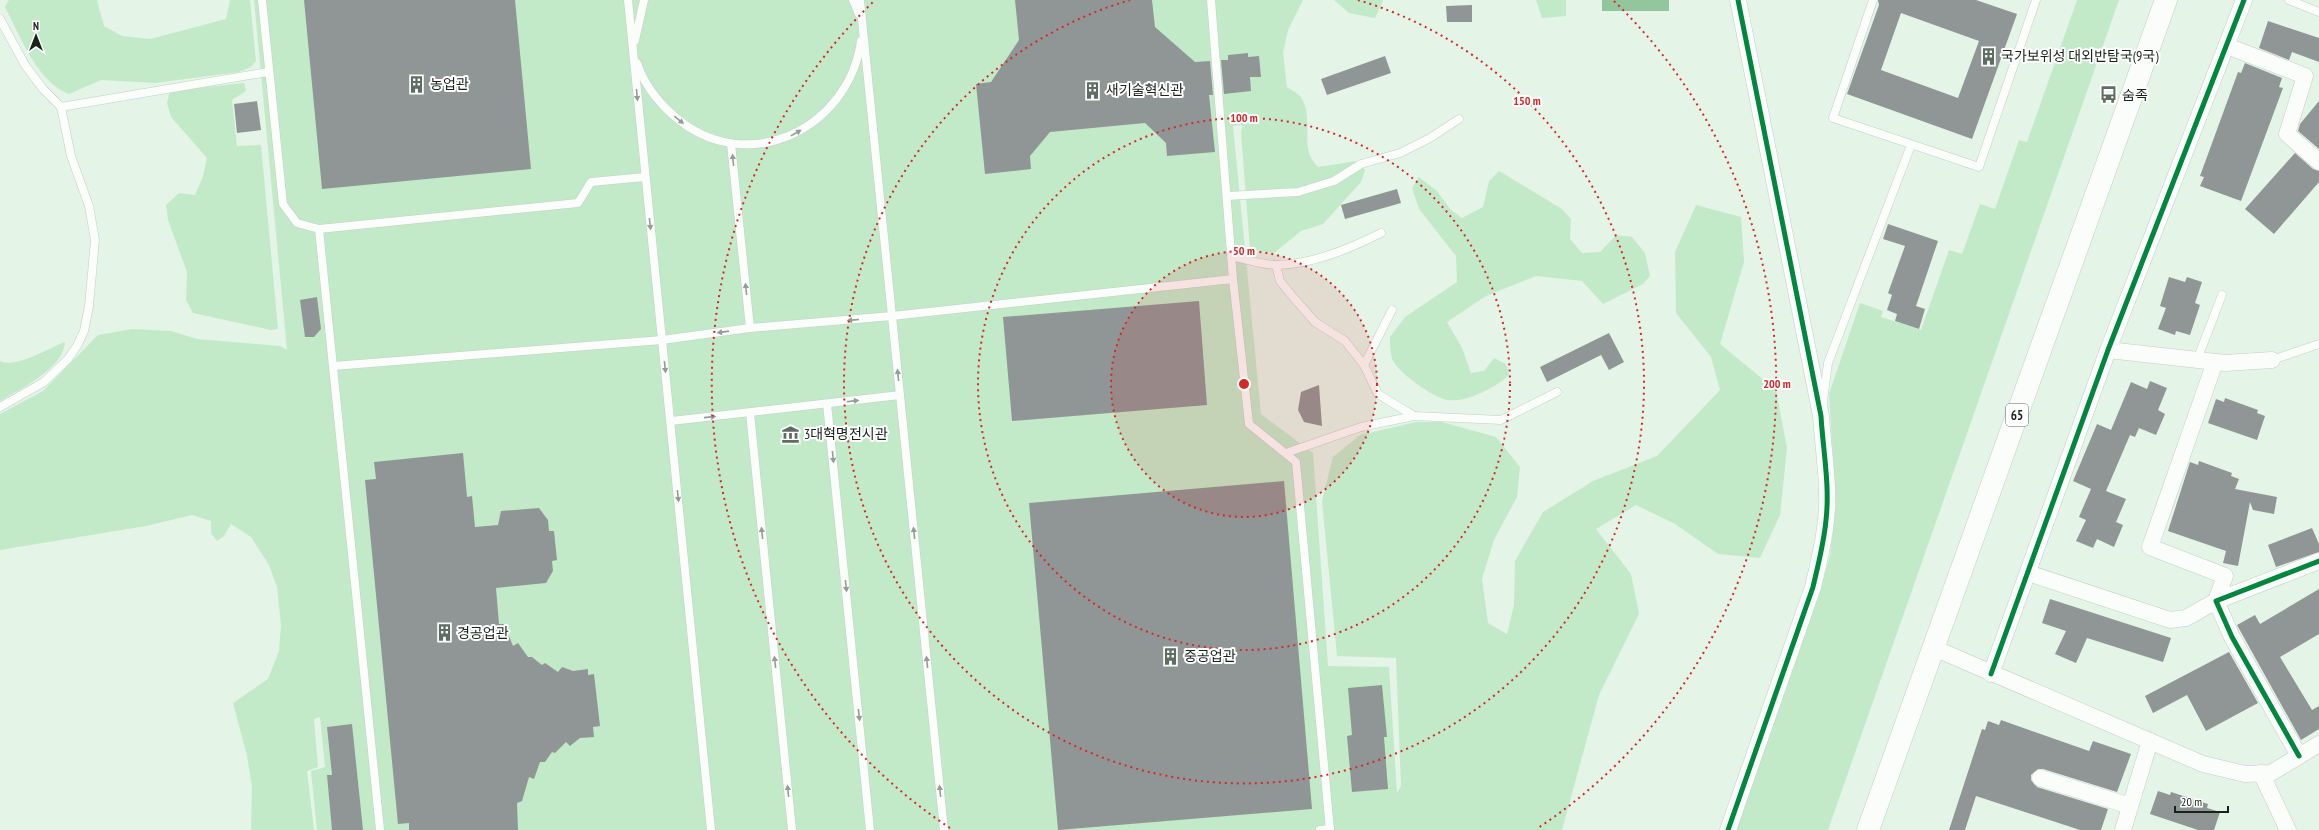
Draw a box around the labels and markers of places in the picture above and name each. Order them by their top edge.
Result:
building icon: 국가보위성 대외반탐국(9국) [1978,46,1998,66]
place label: 국가보위성 대외반탐국(9국) [2001,47,2159,65]
building icon: 농업관 [407,74,427,94]
place label: 농업관 [430,75,469,93]
building icon: 새기술혁신관 [1083,80,1103,100]
place label: 새기술혁신관 [1106,81,1183,99]
bus stop icon: 숨족 [2099,85,2119,105]
place label: 숨족 [2122,86,2148,104]
centre of rings [1237,377,1251,391]
museum icon: 3대혁명전시관 [781,424,801,444]
place label: 3대혁명전시관 [804,425,888,443]
building icon: 경공업관 [434,623,454,643]
place label: 경공업관 [457,624,509,642]
building icon: 중공업관 [1161,646,1181,666]
place label: 중공업관 [1184,647,1236,665]

